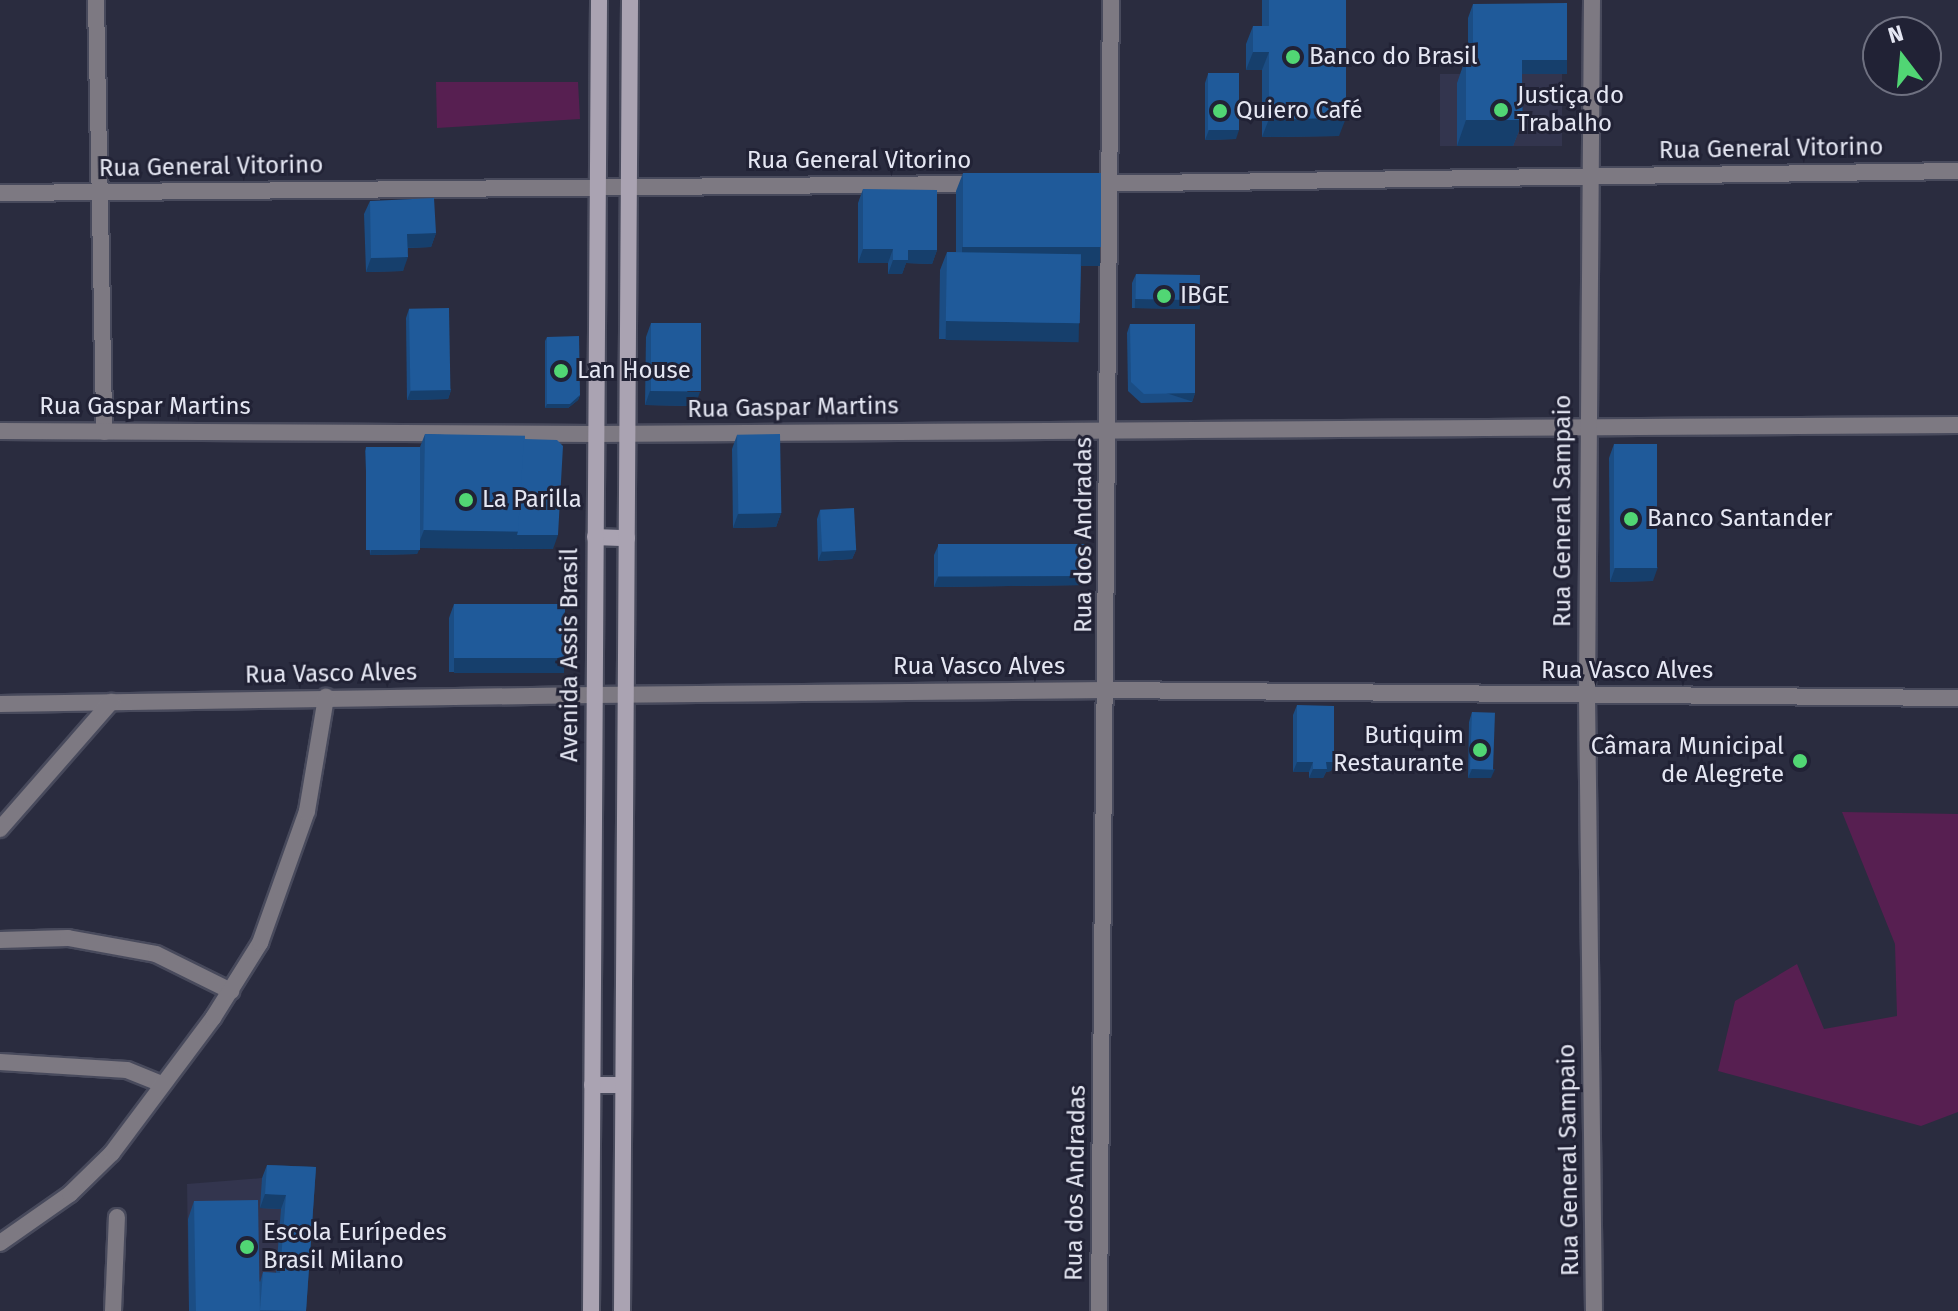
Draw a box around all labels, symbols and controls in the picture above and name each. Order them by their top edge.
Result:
north arrow [1862,16,1942,96]
text: N [1885,19,1907,49]
place label: Banco do Brasil [1309,43,1478,71]
marker: Banco do Brasil [1284,48,1302,66]
place label: Justiça do Trabalho [1517,82,1624,138]
place label: Quiero Café [1236,97,1362,125]
marker: Justiça do Trabalho [1492,101,1510,119]
marker: Quiero Café [1211,102,1229,120]
street label: Rua General Vitorino [1659,133,1883,165]
street label: Rua General Vitorino [747,147,971,175]
street label: Rua General Vitorino [99,151,323,183]
place label: IBGE [1180,282,1230,310]
marker: IBGE [1155,287,1173,305]
place label: Lan House [577,357,691,385]
marker: Lan House [552,362,570,380]
street label: Rua Gaspar Martins [687,392,899,424]
street label: Rua Gaspar Martins [39,393,251,421]
street label: Rua General Sampaio [1549,395,1577,627]
street label: Rua dos Andradas [1070,437,1098,633]
place label: La Parilla [482,486,582,514]
marker: La Parilla [457,491,475,509]
place label: Banco Santander [1647,505,1833,533]
marker: Banco Santander [1622,510,1640,528]
street label: Avenida Assis Brasil [556,548,584,762]
street label: Rua Vasco Alves [893,653,1065,681]
street label: Rua Vasco Alves [1541,657,1713,685]
street label: Rua Vasco Alves [245,658,417,690]
place label: Butiquim Restaurante [1333,722,1464,778]
place label: Câmara Municipal de Alegrete [1591,733,1784,789]
marker: Butiquim Restaurante [1471,741,1489,759]
marker: Câmara Municipal de Alegrete [1791,752,1809,770]
street label: Rua General Sampaio [1553,1044,1585,1276]
street label: Rua dos Andradas [1060,1085,1092,1281]
place label: Escola Eurípedes Brasil Milano [263,1219,447,1275]
marker: Escola Eurípedes Brasil Milano [238,1238,256,1256]

